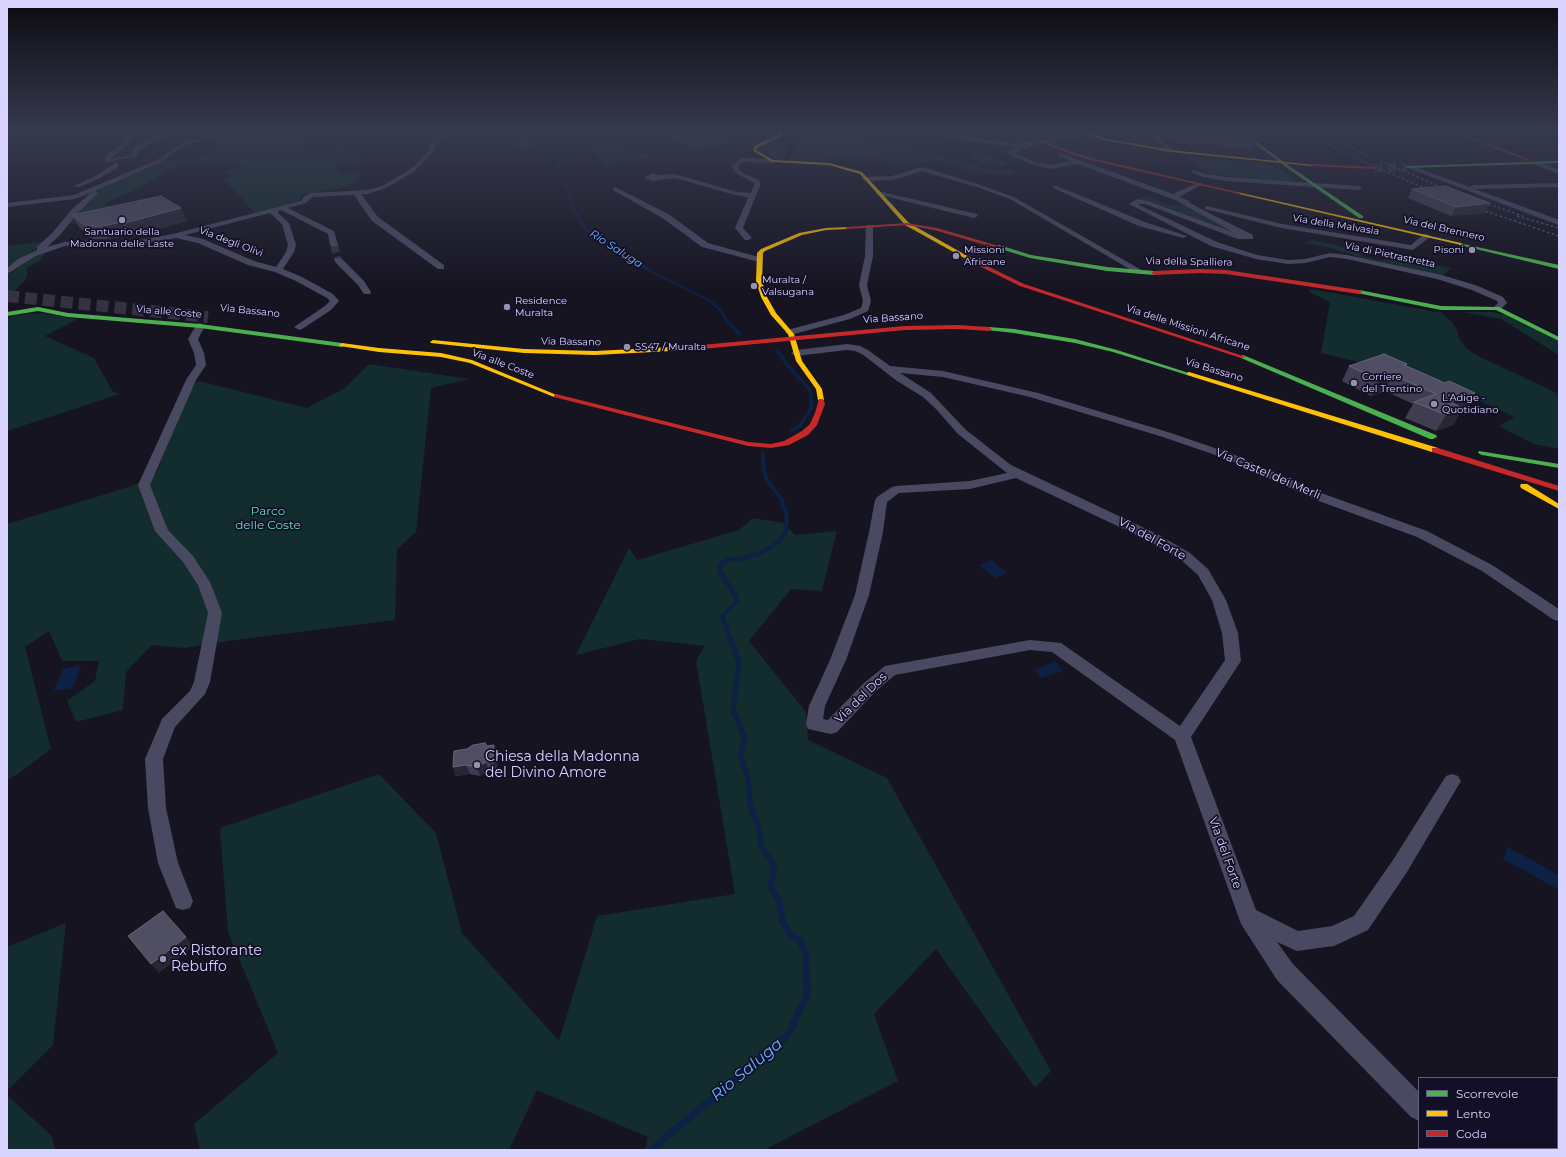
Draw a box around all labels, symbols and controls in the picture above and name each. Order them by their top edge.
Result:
street label: Via della Malvasia [1292,212,1380,238]
street label: Via del Brennero [1402,214,1486,244]
marker: Santuario della Madonna delle Laste [117,215,127,225]
street label: Via degli Olivi [197,224,265,260]
place label: Santuario della Madonna delle Laste [70,226,174,250]
water label: Rio Saluga [587,227,645,271]
street label: Via di Pietrastretta [1344,240,1436,270]
place label: Missioni Africane [964,244,1006,268]
place label: Pisoni [1434,244,1464,256]
marker: Pisoni [1467,245,1477,255]
marker: Missioni Africane [951,251,961,261]
street label: Via della Spalliera [1145,255,1233,269]
place label: Muralta / Valsugana [762,274,814,298]
marker: Muralta / Valsugana [749,281,759,291]
place label: Residence Muralta [515,295,567,318]
street label: Via Bassano [219,302,281,320]
marker: Residence Muralta [502,302,512,312]
street label: Via delle Missioni Africane [1125,302,1251,354]
street label: Via alle Coste [136,303,202,321]
street label: Via Bassano [863,310,923,326]
street label: Via Bassano [541,335,601,349]
place label: SS47 / Muralta [635,341,706,353]
marker: SS47 / Muralta [622,342,632,352]
street label: Via alle Coste [470,347,536,381]
street label: Via Bassano [1183,355,1245,385]
place label: Corriere del Trentino [1362,371,1422,394]
marker: Corriere del Trentino [1349,378,1359,388]
place label: L'Adige - Quotidiano [1442,392,1499,416]
marker: L'Adige - Quotidiano [1429,399,1439,409]
street label: Via Castel dei Merli [1213,445,1323,503]
park label: Parco delle Coste [235,504,301,532]
street label: Via del Forte [1116,514,1188,564]
street label: Via del Dos [832,670,890,726]
place label: Chiesa della Madonna del Divino Amore [485,749,640,782]
marker: Chiesa della Madonna del Divino Amore [472,760,482,770]
street label: Via del Forte [1205,815,1245,891]
place label: ex Ristorante Rebuffo [171,943,262,976]
marker: ex Ristorante Rebuffo [158,954,168,964]
water label: Rio Saluga [707,1034,787,1106]
legend [1418,1077,1558,1149]
text: Scorrevole [1456,1086,1518,1101]
text: Lento [1456,1106,1491,1121]
text: Coda [1456,1126,1487,1141]

